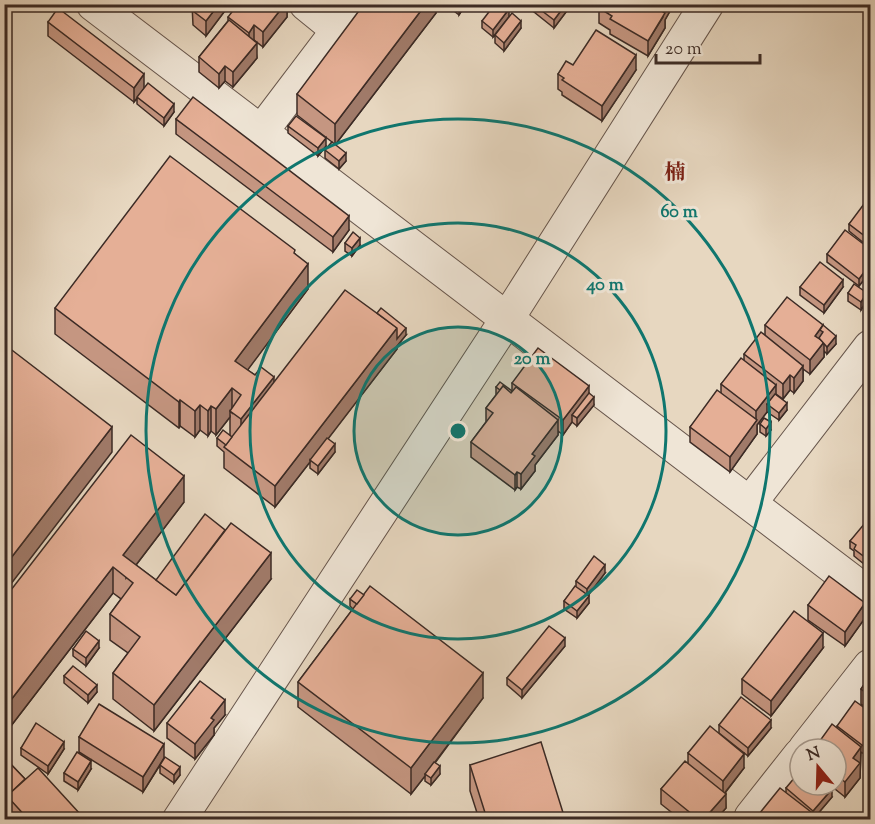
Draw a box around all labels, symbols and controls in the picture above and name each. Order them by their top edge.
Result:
scale bar [656,27,760,65]
text: 20 m [665,37,702,63]
district label: 楠 [665,159,686,189]
text: 60 m [660,200,698,226]
text: 40 m [585,273,624,299]
text: 20 m [514,347,550,373]
centre of rings [448,421,468,441]
north arrow [788,737,848,797]
text: N [804,742,824,768]

